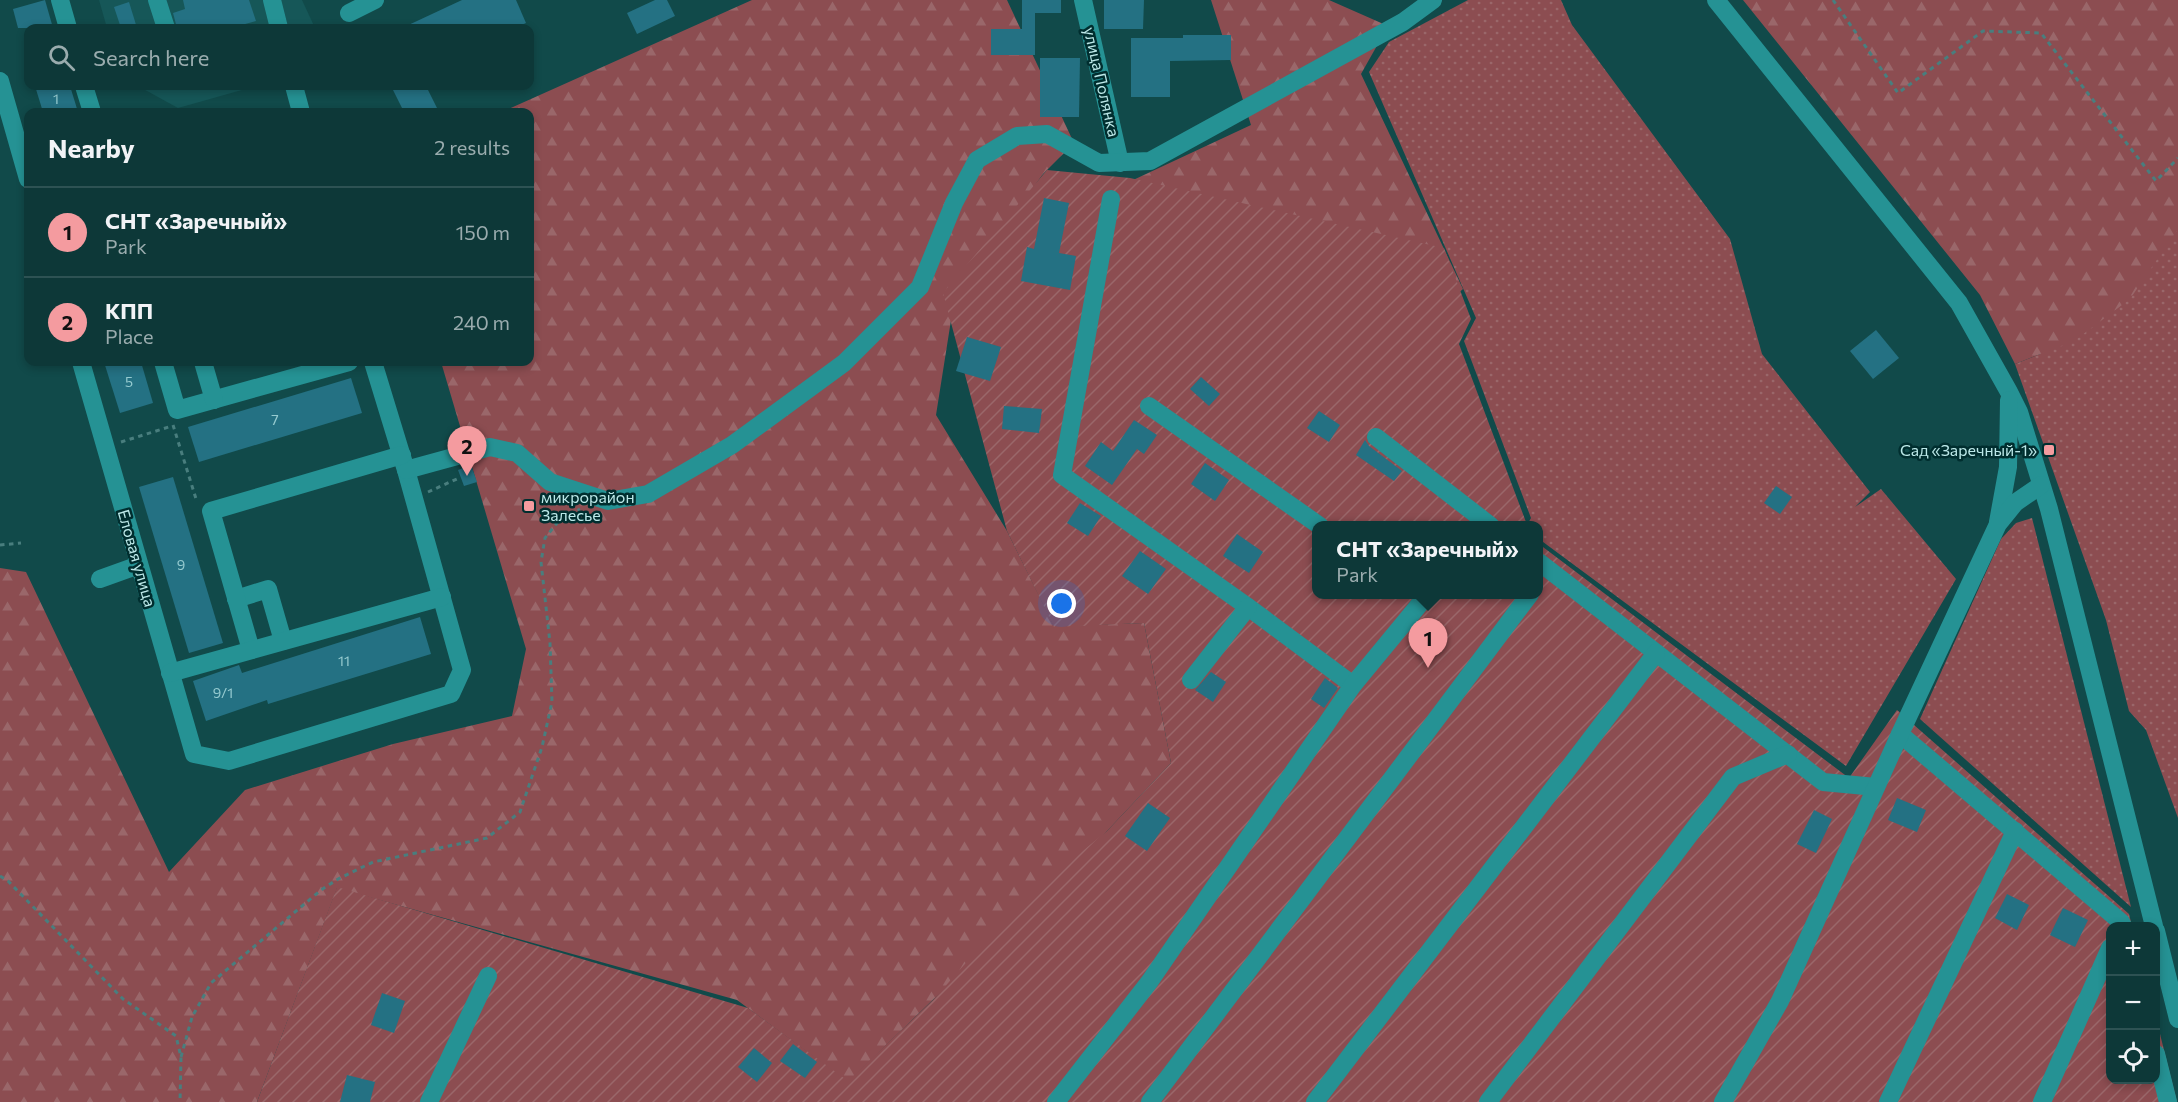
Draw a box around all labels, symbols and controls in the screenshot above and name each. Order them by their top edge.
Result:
search box [24,24,534,90]
street label: улица Полянка [1081,25,1124,139]
icon: search [45,41,78,74]
text: Search here [93,44,209,71]
house number: 1 [53,90,59,107]
text: Nearby [48,132,135,163]
text: 2 results [434,135,510,159]
text: СНТ «Заречный» [105,207,287,234]
text: 1 [63,220,72,244]
text: 150 m [456,220,510,244]
text: Park [105,234,147,258]
text: КПП [105,297,153,324]
text: 2 [62,310,73,334]
text: 240 m [453,310,510,334]
text: Place [105,324,154,348]
house number: 5 [125,373,133,390]
house number: 7 [271,411,279,428]
pin: 2 [448,426,486,476]
place label: Сад «Заречный-1» [1900,440,2037,459]
marker: Сад «Заречный-1» [2042,443,2056,457]
place label: микрорайон Залесье [541,487,635,524]
marker: микрорайон Залесье [522,499,536,513]
street label: Еловая улица [115,507,160,609]
popup [1312,521,1543,599]
text: СНТ «Заречный» [1336,535,1519,562]
house number: 9 [177,556,185,573]
text: Park [1336,562,1378,586]
your location [1047,589,1076,618]
pin: 1 [1408,618,1448,668]
house number: 11 [338,652,350,669]
house number: 9/1 [213,684,233,701]
map controls [2106,922,2160,1084]
button: + [2106,922,2160,976]
button: − [2106,976,2160,1030]
button: locate [2106,1030,2160,1084]

